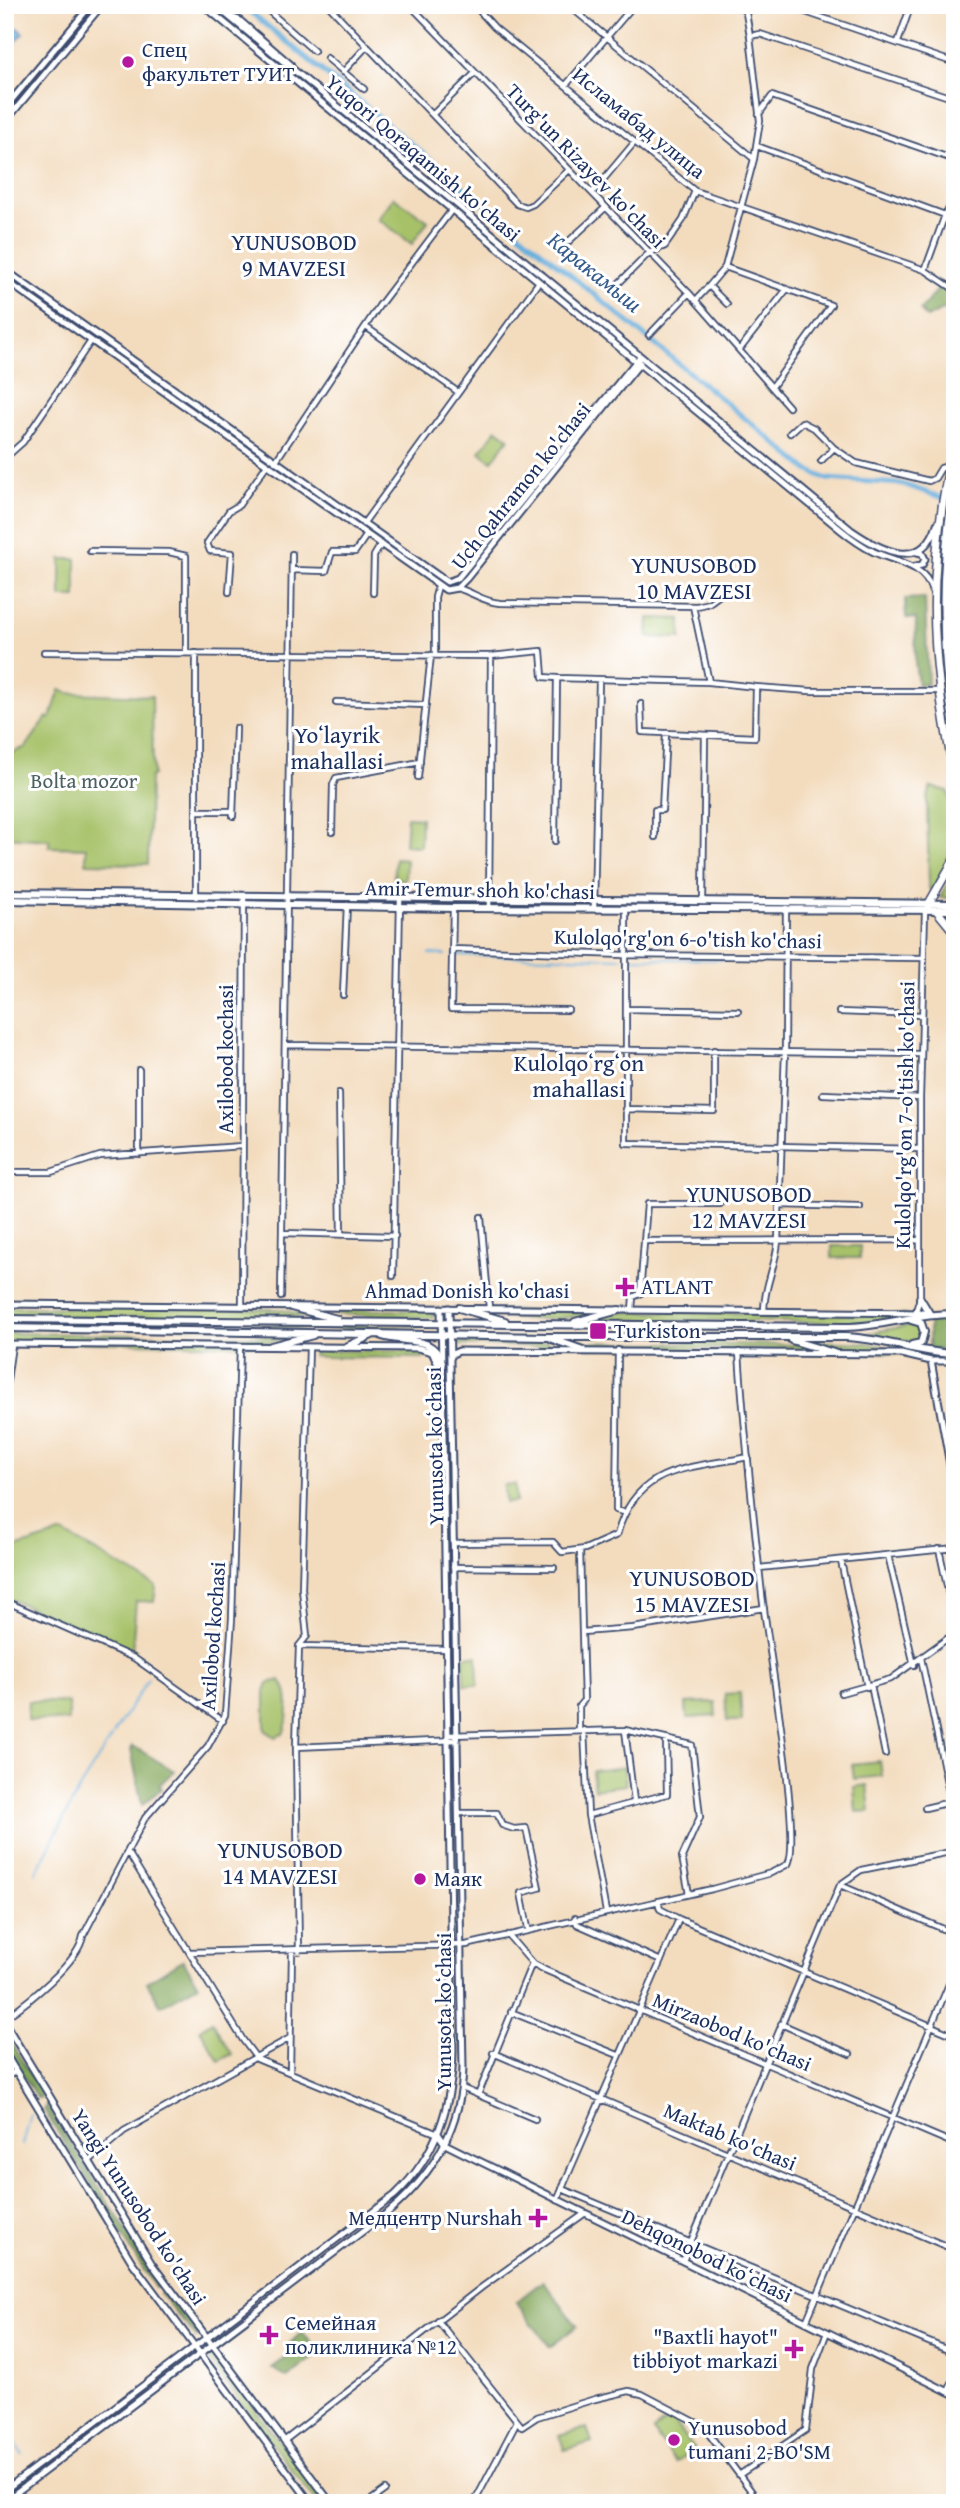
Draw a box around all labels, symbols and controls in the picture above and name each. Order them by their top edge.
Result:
place label: Спец факультет ТУИТ [142,34,295,89]
marker: Спец факультет ТУИТ [120,54,136,70]
street label: Исламабад улица [566,59,713,186]
street label: Yuqori Qoraqamish ko'chasi [319,66,528,249]
street label: Turg'un Rizayev ko'chasi [499,76,674,255]
water label: Каракамыш [541,223,650,320]
district label: YUNUSOBOD 9 MAVZESI [231,225,357,284]
street label: Uch Qahramon ko'chasi [443,395,598,576]
district label: YUNUSOBOD 10 MAVZESI [631,548,757,607]
district label: Yoʻlayrik mahallasi [291,718,383,777]
park label: Bolta mozor [31,765,138,796]
street label: Amir Temur shoh ko'chasi [365,872,595,907]
street label: Kulolqo'rg'on 6-o'tish ko'chasi [554,921,822,956]
street label: Kulolqo'rg'on 7-o'tish ko'chasi [887,981,922,1249]
street label: Axilobod kochasi [210,984,241,1134]
district label: Kulolqoʻrgʻon mahallasi [514,1046,644,1105]
district label: YUNUSOBOD 12 MAVZESI [686,1177,812,1236]
place label: ATLANT [641,1271,713,1302]
street label: Ahmad Donish ko'chasi [365,1275,569,1306]
marker: ATLANT [615,1277,635,1297]
place label: Turkiston [614,1315,701,1346]
marker: Turkiston [588,1321,608,1341]
street label: Yunusota koʻchasi [418,1366,451,1526]
street label: Axilobod kochasi [192,1560,233,1711]
district label: YUNUSOBOD 15 MAVZESI [629,1561,755,1620]
district label: YUNUSOBOD 14 MAVZESI [217,1833,343,1892]
place label: Маяк [434,1863,482,1894]
marker: Маяк [412,1871,428,1887]
street label: Yunusota koʻchasi [428,1933,459,2091]
street label: Mirzaobod ko'chasi [648,1984,817,2079]
street label: Maktab ko'chasi [659,2095,802,2179]
street label: Yangi Yunusobod ko'chasi [64,2102,215,2311]
street label: Dehqonobod koʻchasi [617,2201,798,2310]
place label: Медцентр Nurshah [349,2202,522,2233]
marker: Медцентр Nurshah [528,2208,548,2228]
place label: Семейная поликлиника №12 [285,2307,457,2362]
place label: "Baxtli hayot" tibbiyot markazi [633,2321,778,2376]
marker: Семейная поликлиника №12 [259,2325,279,2345]
marker: "Baxtli hayot" tibbiyot markazi [784,2339,804,2359]
place label: Yunusobod tumani 2-BO'SM [688,2412,831,2467]
marker: Yunusobod tumani 2-BO'SM [666,2432,682,2448]

